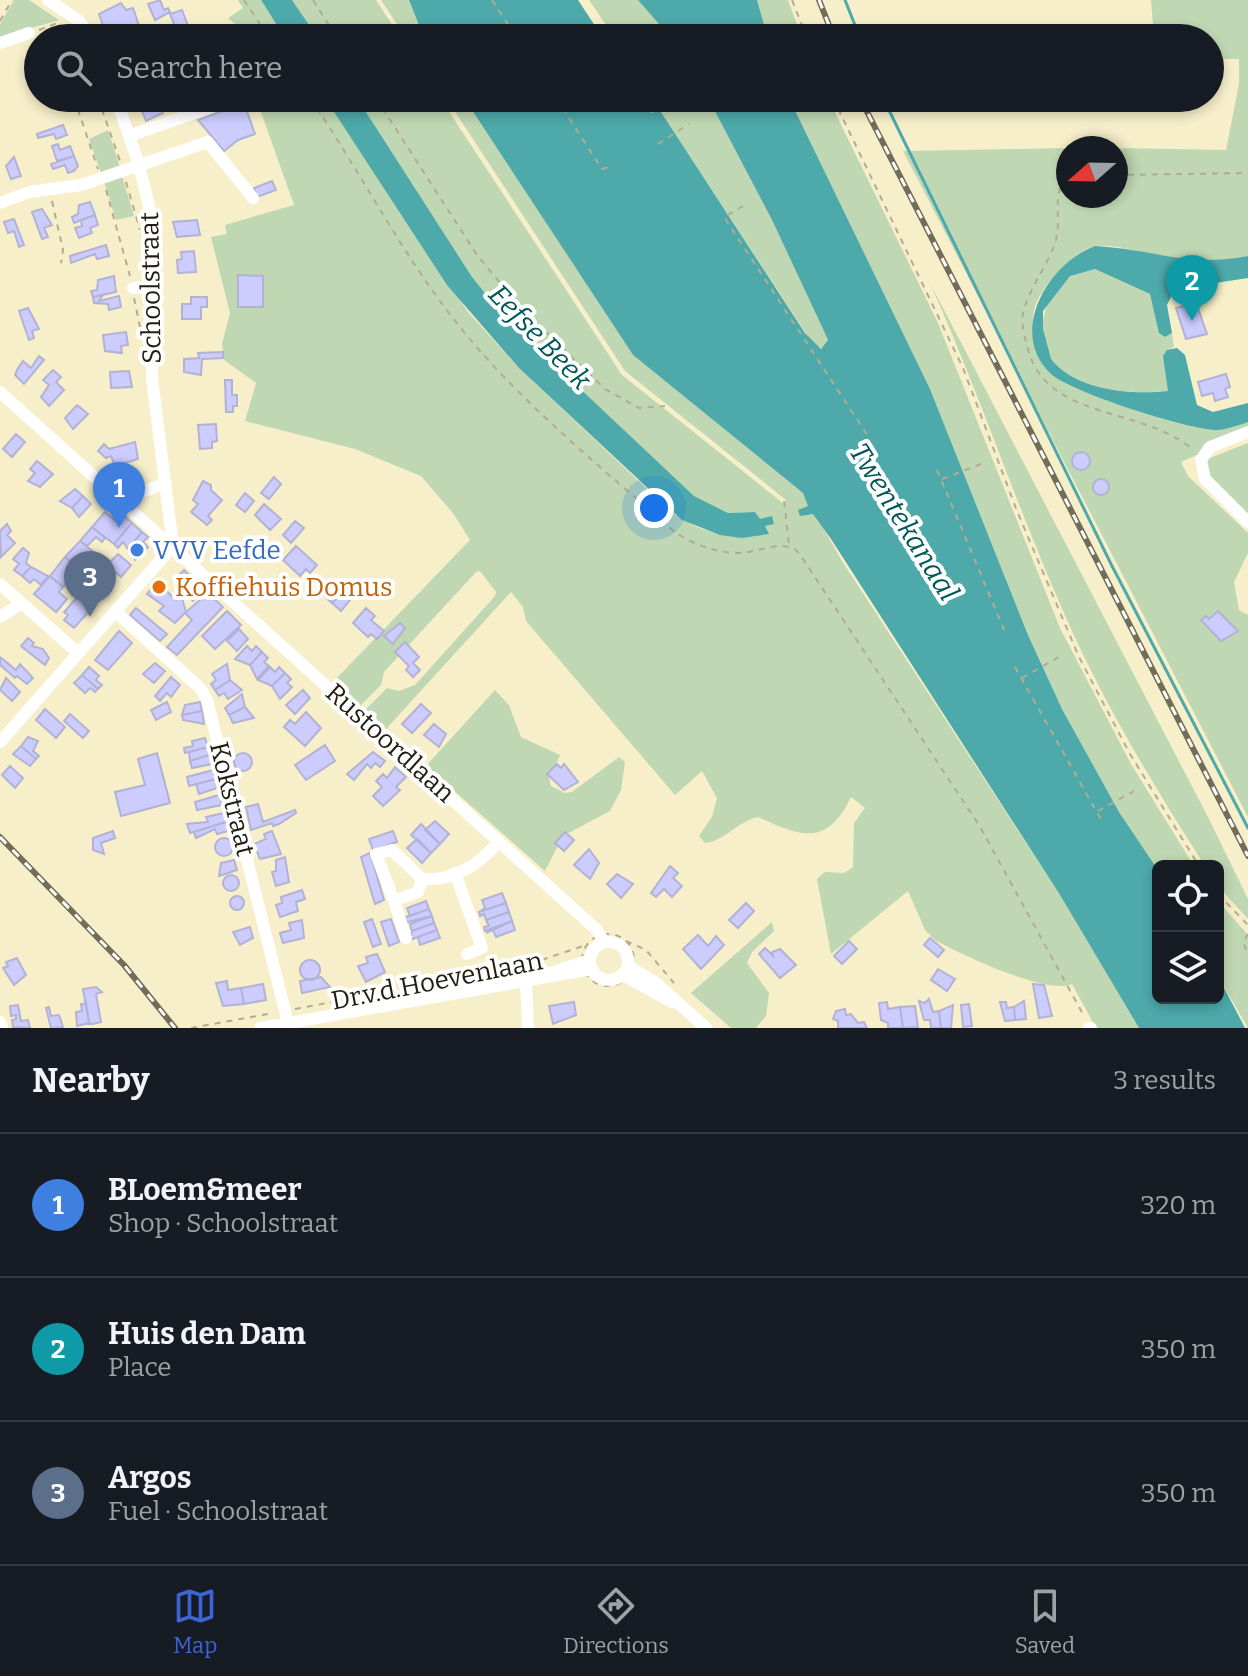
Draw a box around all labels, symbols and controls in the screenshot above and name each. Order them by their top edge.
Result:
search box [24,24,1224,112]
icon: search [52,46,96,90]
text: Search here [116,50,283,86]
north arrow [1056,136,1128,208]
street label: Schoolstraat [134,211,168,364]
pin: 2 [1166,255,1218,321]
water label: Eefse Beek [482,278,599,397]
water label: Twentekanaal [843,437,965,607]
pin: 1 [93,462,145,528]
your location [634,488,674,528]
place label: VVV Eefde [153,535,281,566]
marker: VVV Eefde [128,541,146,559]
pin: 3 [64,551,116,617]
place label: Koffiehuis Domus [175,572,392,603]
marker: Koffiehuis Domus [150,578,168,596]
street label: Rustoordlaan [319,677,461,809]
street label: Kokstraat [203,739,261,860]
map controls [1152,860,1224,1004]
button: locate [1152,860,1224,932]
button: layers [1152,932,1224,1004]
street label: Dr.v.d.Hoevenlaan [329,945,546,1017]
text: Nearby [32,1060,150,1101]
text: 3 results [1113,1065,1216,1096]
text: BLoem&meer [108,1172,302,1208]
text: 1 [52,1190,64,1221]
text: 320 m [1140,1190,1216,1221]
text: Shop · Schoolstraat [108,1208,338,1239]
text: Huis den Dam [108,1316,306,1352]
text: 2 [51,1334,65,1365]
text: 350 m [1141,1334,1216,1365]
text: Place [108,1352,172,1383]
text: Argos [108,1460,192,1496]
text: 3 [51,1478,65,1509]
text: 350 m [1141,1478,1216,1509]
text: Fuel · Schoolstraat [108,1496,328,1527]
tab: Map [173,1584,217,1659]
tab: Directions [563,1584,669,1659]
tab: Saved [1015,1584,1075,1659]

